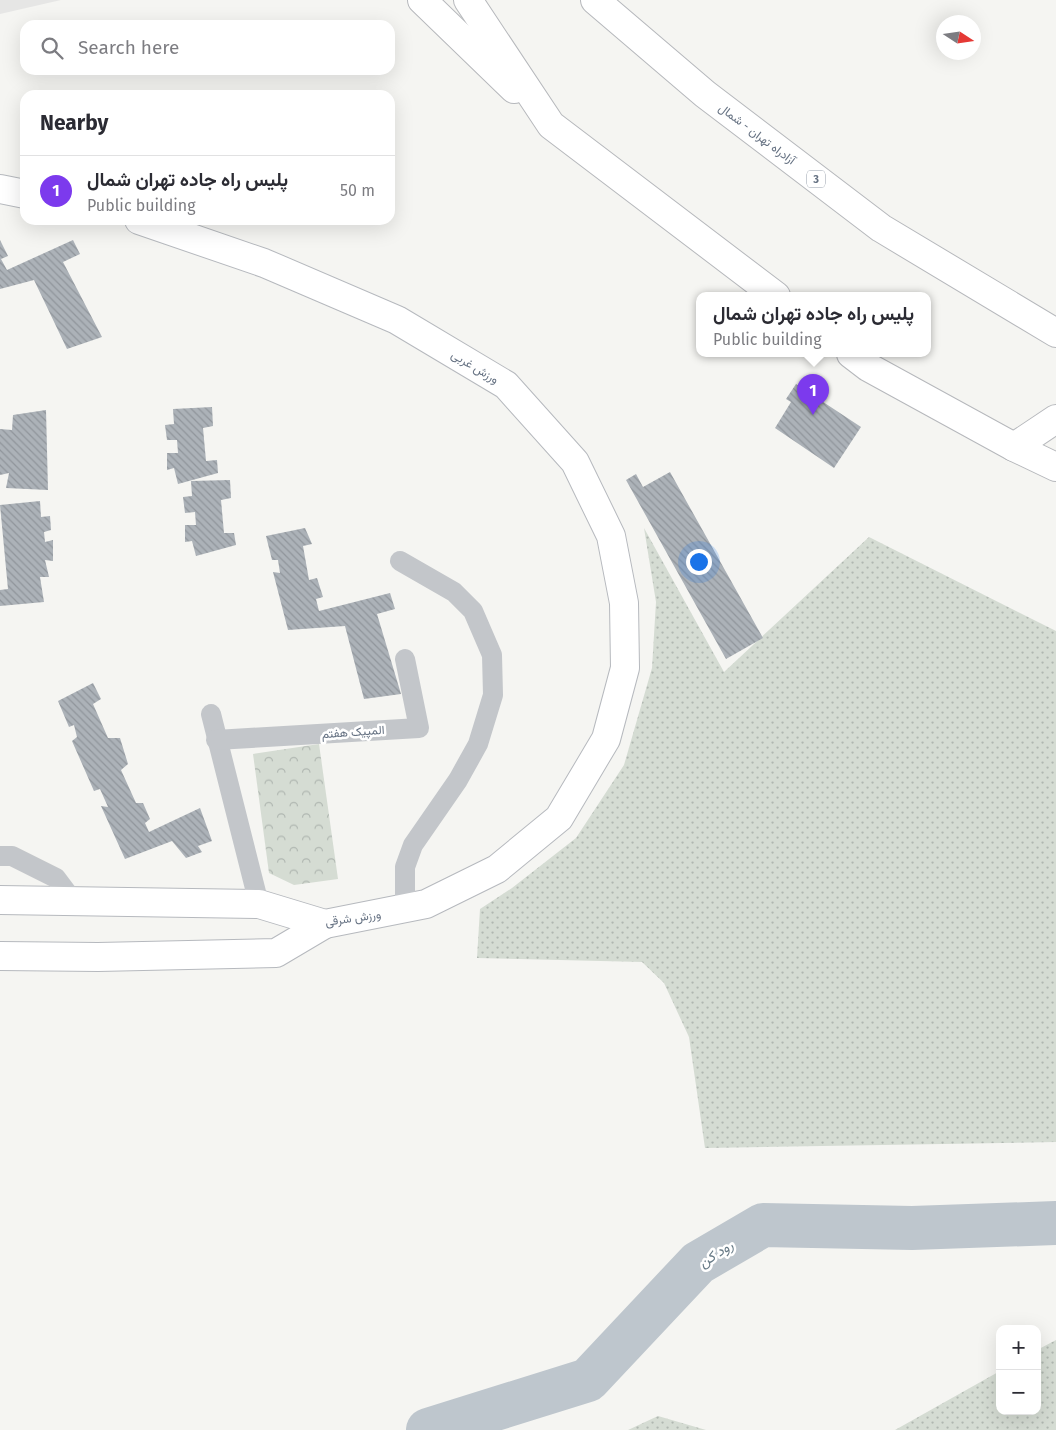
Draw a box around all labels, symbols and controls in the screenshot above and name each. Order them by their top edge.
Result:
north arrow [936,15,981,60]
search box [20,20,395,75]
icon: search [38,34,66,62]
text: Search here [78,36,179,59]
street label: آزادراه تهران - شمال [715,101,799,169]
text: Nearby [40,110,108,136]
text: پلیس راه جاده تهران شمال [87,168,288,191]
road number: 3 [807,170,825,188]
text: 1 [52,181,60,200]
text: 50 m [340,181,375,200]
text: Public building [87,196,195,215]
popup [696,292,931,357]
text: پلیس راه جاده تهران شمال [713,302,914,325]
text: Public building [713,330,821,349]
street label: ورزش غربی [448,347,501,387]
pin: 1 [797,374,829,415]
your location [686,549,712,575]
street label: المپیک هفتم [321,723,385,742]
street label: ورزش شرقی [324,907,382,930]
water label: رود کن [696,1237,737,1271]
map controls [996,1325,1041,1415]
button: + [996,1325,1041,1370]
button: − [996,1370,1041,1415]

